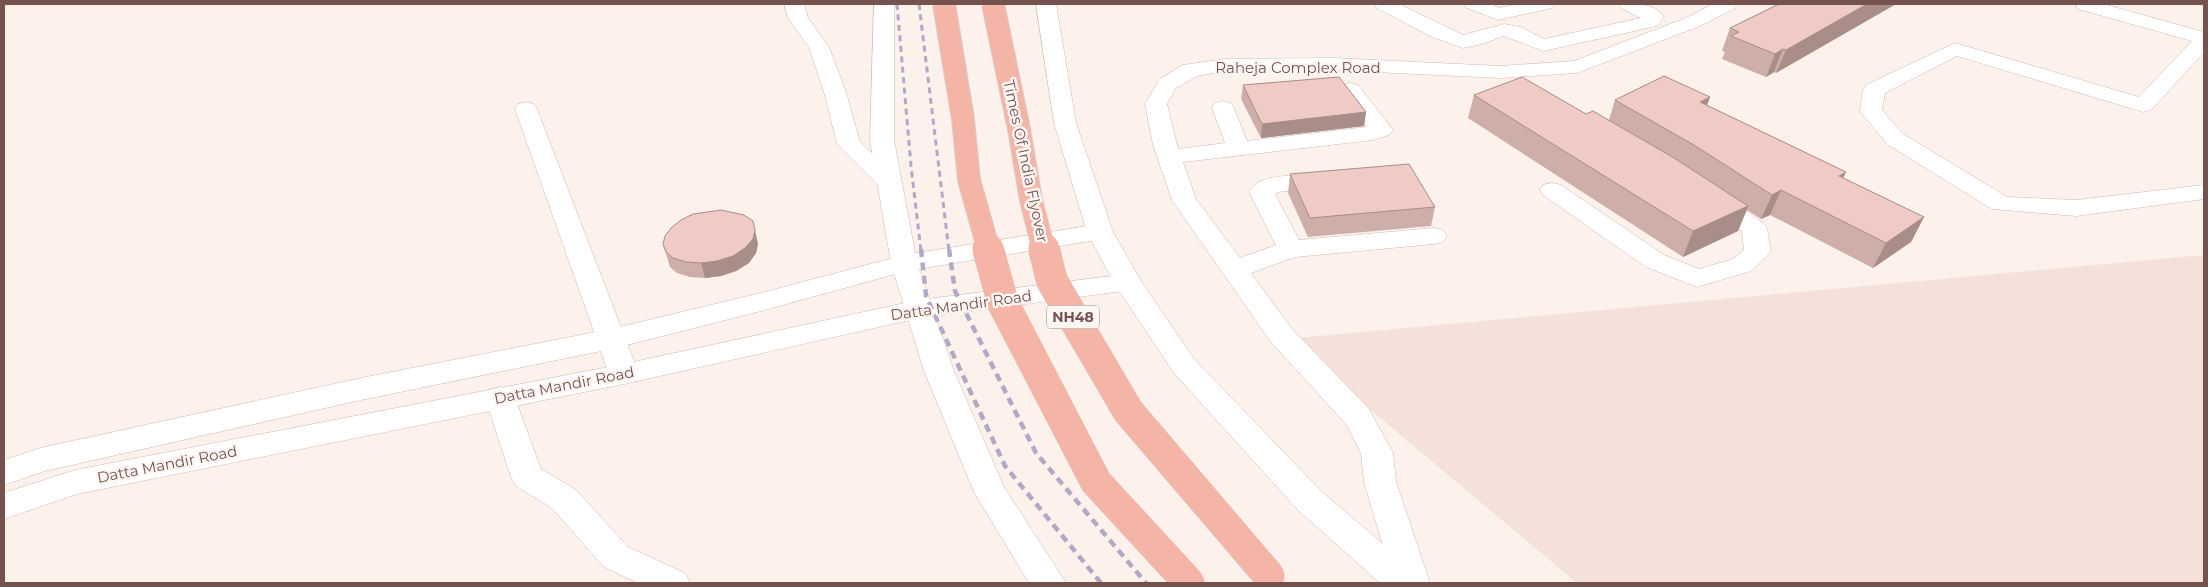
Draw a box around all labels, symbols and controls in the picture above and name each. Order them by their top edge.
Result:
street label: Raheja Complex Road [1215,58,1381,77]
street label: Times Of India Flyover [999,78,1053,244]
street label: Datta Mandir Road [889,286,1033,324]
road number: NH48 [1047,306,1099,328]
street label: Datta Mandir Road [492,362,636,408]
street label: Datta Mandir Road [95,441,239,487]

